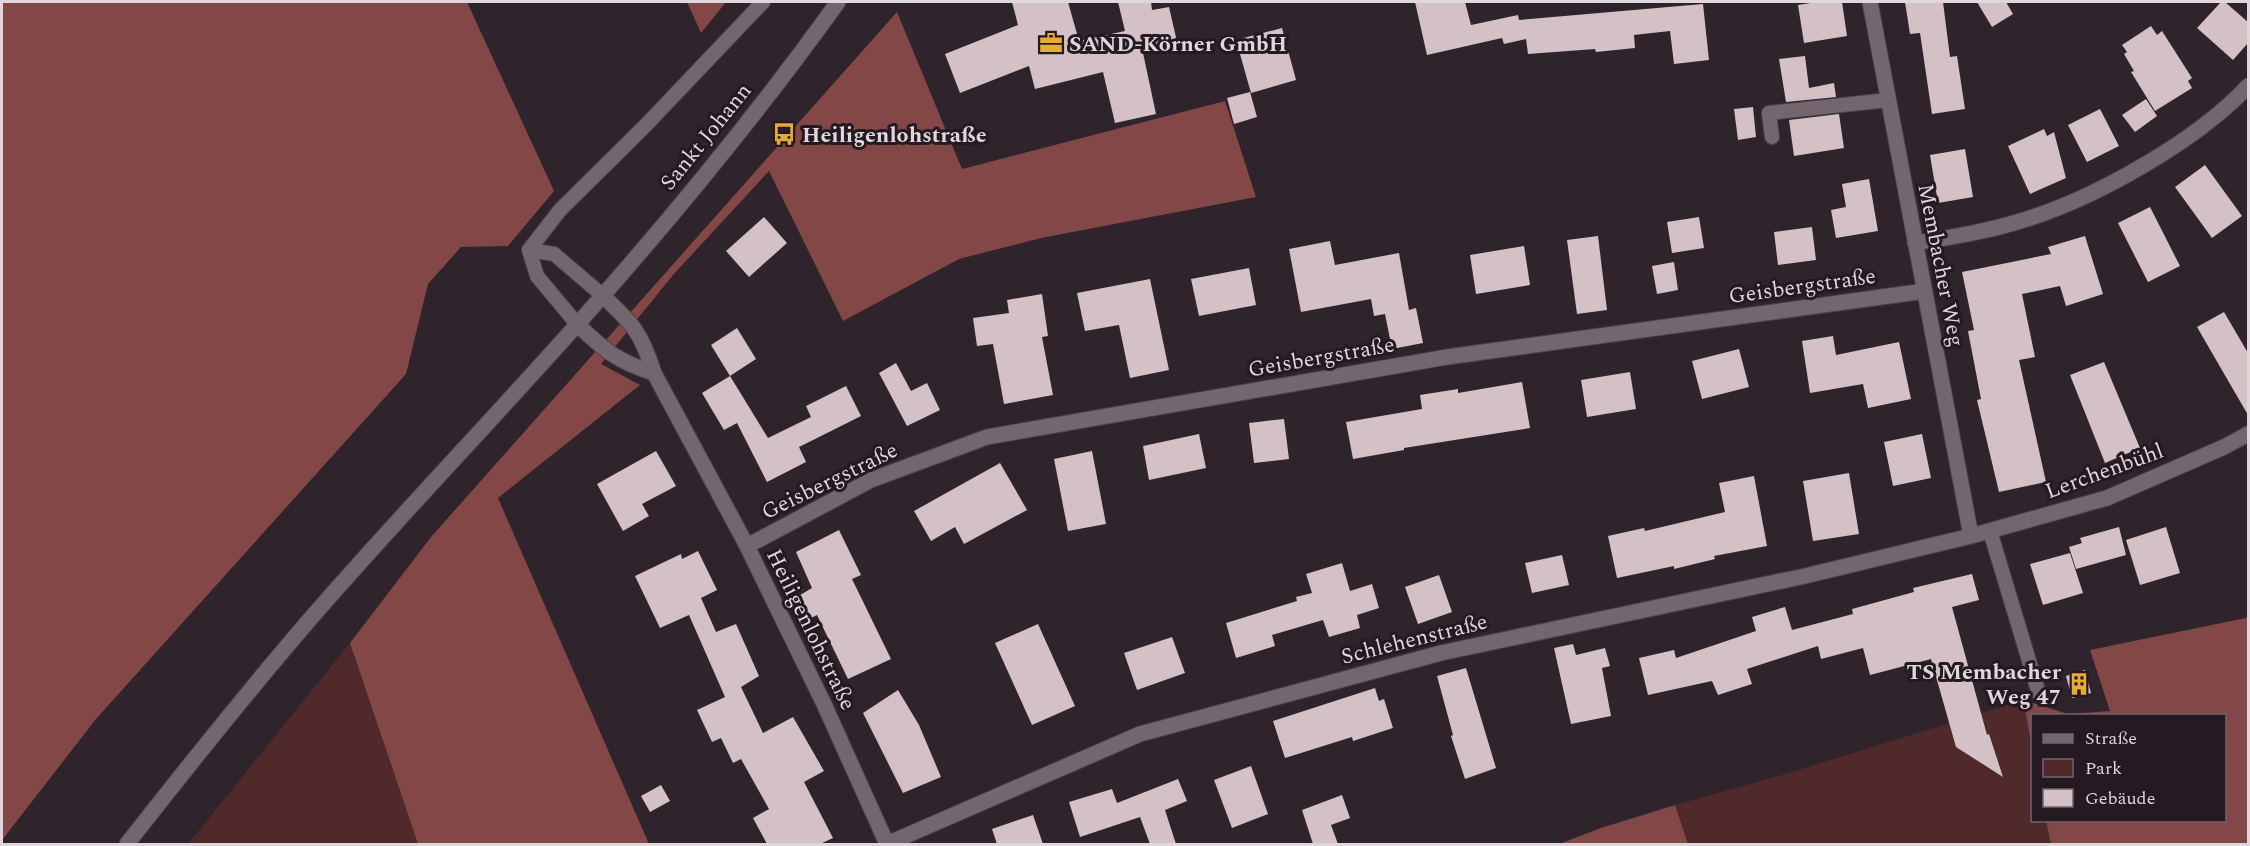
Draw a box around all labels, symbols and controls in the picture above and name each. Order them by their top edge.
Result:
place label: SAND-Körner GmbH [1069,28,1287,61]
office icon: SAND-Körner GmbH [1038,30,1064,56]
street label: Sankt Johann [652,76,760,198]
place label: Heiligenlohstraße [802,119,987,152]
bus stop icon: Heiligenlohstraße [771,121,797,147]
street label: Membacher Weg [1909,181,1973,350]
street label: Geisbergstraße [1727,260,1878,313]
street label: Geisbergstraße [1245,328,1397,387]
street label: Geisbergstraße [756,434,904,529]
street label: Lerchenbühl [2041,435,2168,508]
street label: Heiligenlohstraße [757,543,864,716]
street label: Schlehenstraße [1338,605,1491,674]
place label: TS Membacher Weg 47 [1907,656,2062,714]
building icon: TS Membacher Weg 47 [2066,671,2092,697]
legend [2031,714,2226,822]
text: Straße [2085,725,2137,752]
text: Park [2085,755,2122,782]
text: Gebäude [2085,785,2155,812]

